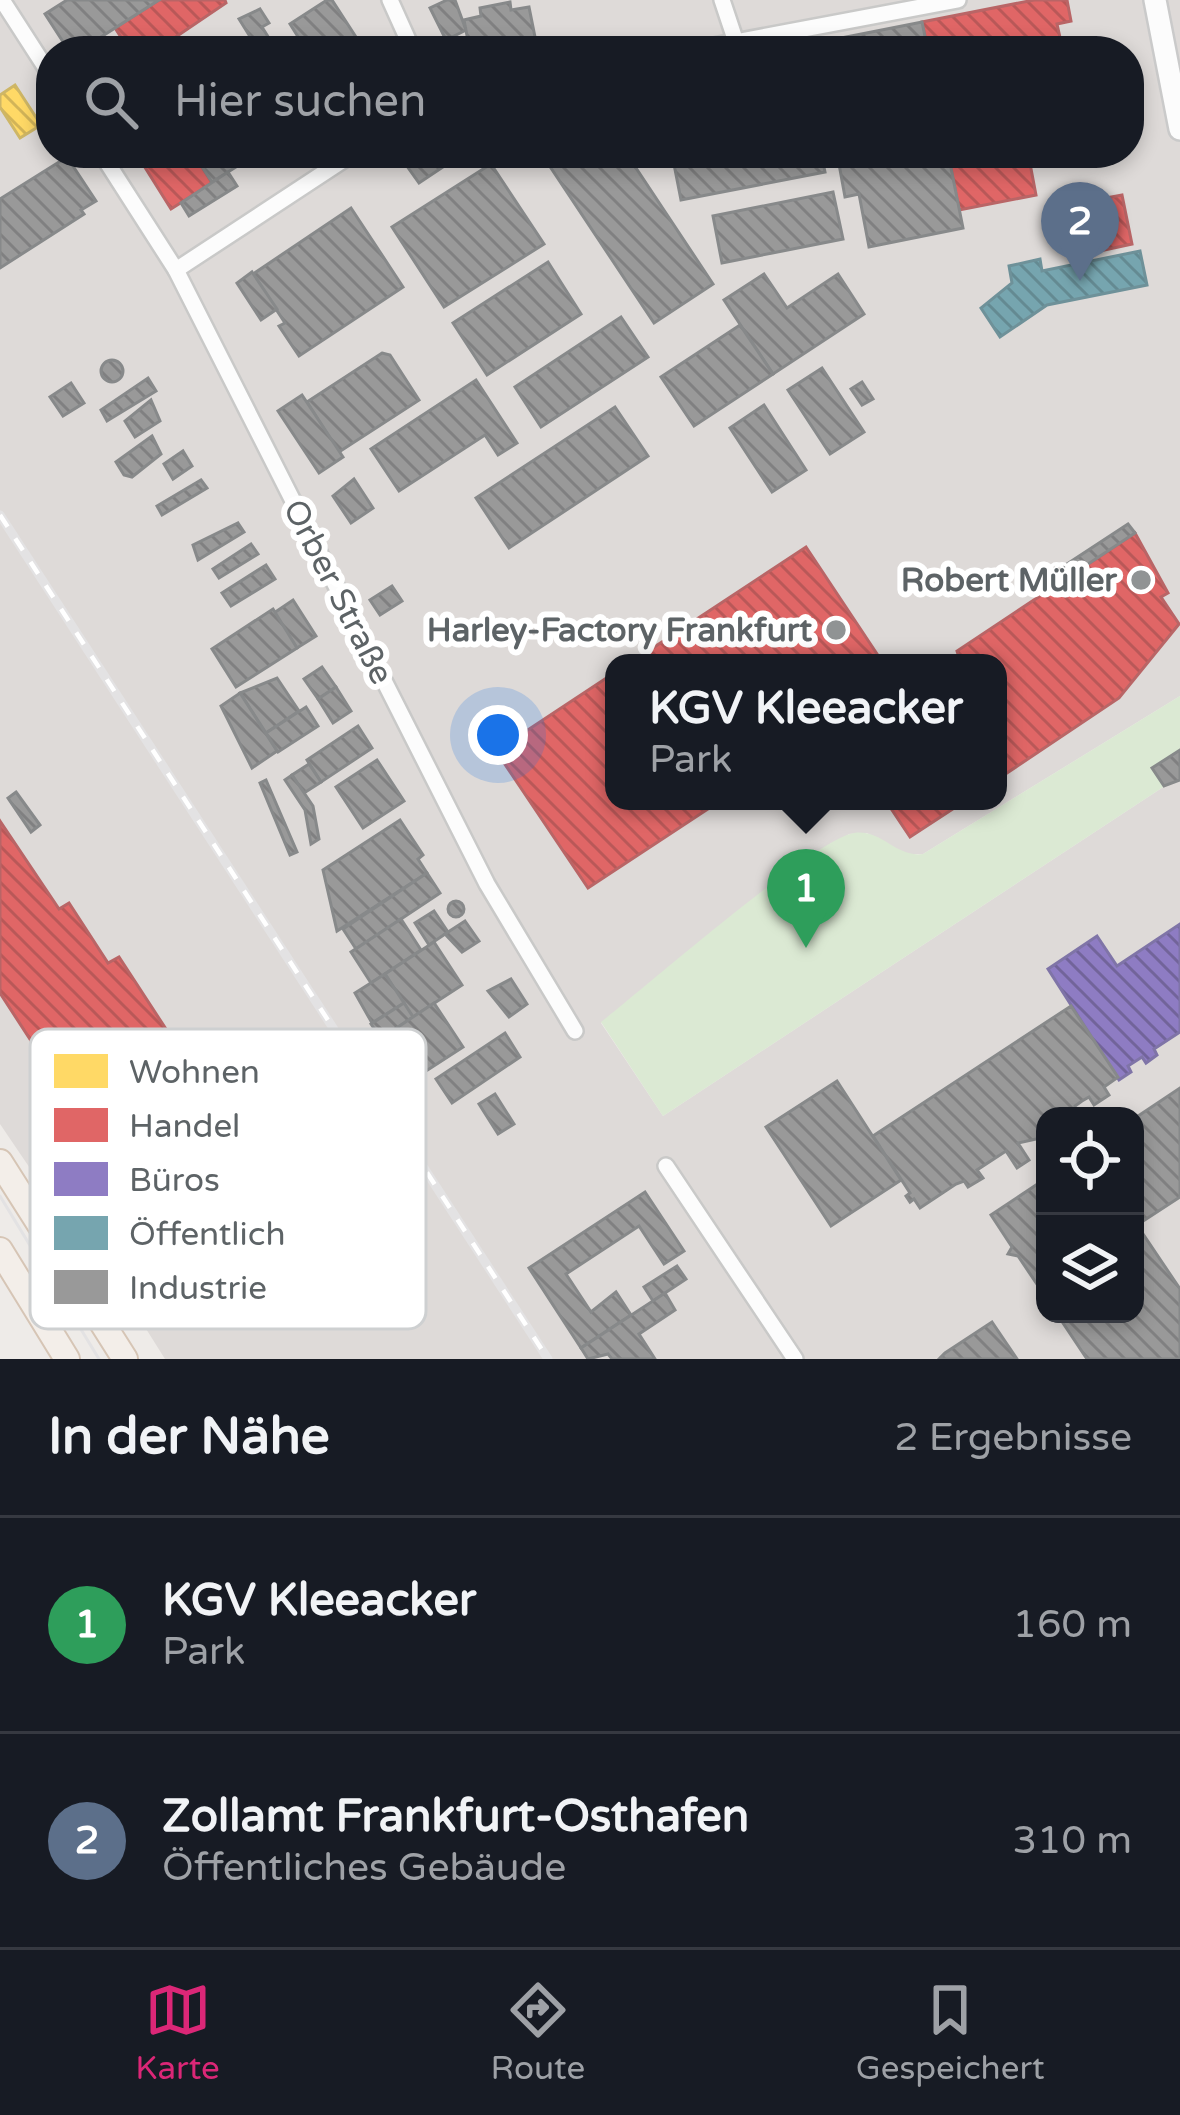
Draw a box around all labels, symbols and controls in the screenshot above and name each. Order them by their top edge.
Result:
search box [36,36,1144,168]
icon: search [78,69,144,135]
text: Hier suchen [174,75,426,129]
pin: 2 [1041,182,1119,281]
street label: Orber Straße [275,493,401,691]
place label: Robert Müller [901,561,1117,600]
marker: Robert Müller [1128,567,1154,593]
place label: Harley-Factory Frankfurt [427,611,812,650]
marker: Harley-Factory Frankfurt [823,617,849,643]
popup [605,654,1007,810]
text: KGV Kleeacker [649,682,963,736]
your location [468,705,528,765]
text: Park [649,736,732,783]
pin: 1 [767,849,845,948]
legend [30,1029,426,1329]
text: Wohnen [129,1053,260,1092]
text: Handel [129,1107,240,1146]
map controls [1036,1107,1144,1323]
button: locate [1036,1107,1144,1215]
text: Büros [129,1161,220,1200]
text: Öffentlich [129,1215,286,1254]
button: layers [1036,1215,1144,1323]
text: Industrie [129,1269,267,1308]
text: In der Nähe [48,1406,330,1468]
text: 2 Ergebnisse [894,1414,1132,1461]
text: KGV Kleeacker [162,1574,476,1628]
text: 1 [75,1601,99,1648]
text: 160 m [1013,1601,1132,1648]
text: Park [162,1628,245,1675]
text: Zollamt Frankfurt-Osthafen [162,1790,749,1844]
text: 2 [75,1817,99,1864]
text: 310 m [1013,1817,1132,1864]
text: Öffentliches Gebäude [162,1844,566,1891]
tab: Karte [135,1977,220,2088]
tab: Route [490,1977,585,2088]
tab: Gespeichert [856,1977,1045,2088]

